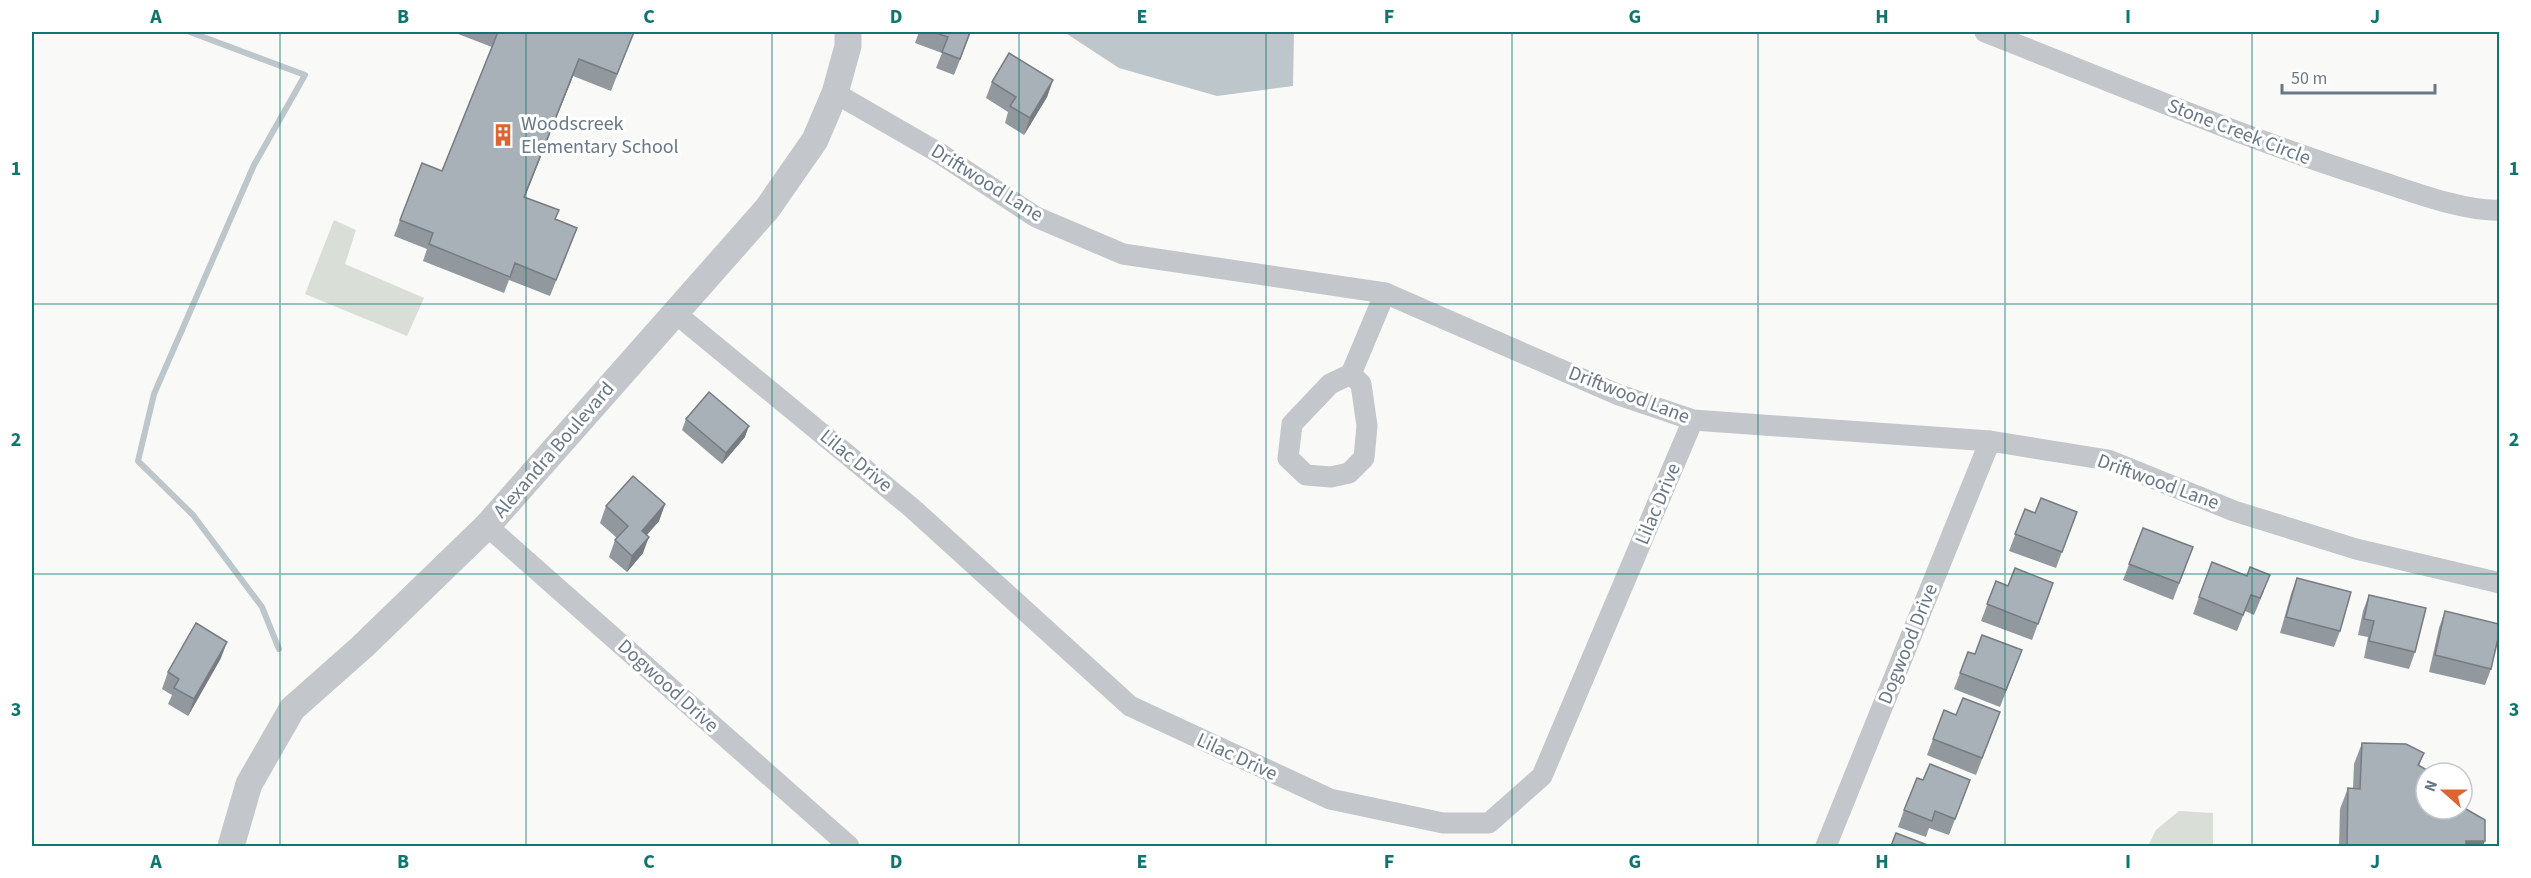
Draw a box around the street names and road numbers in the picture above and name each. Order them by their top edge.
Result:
street label: Stone Creek Circle [2163,92,2315,172]
street label: Driftwood Lane [925,137,1049,229]
street label: Driftwood Lane [1564,359,1694,431]
street label: Alexandra Boulevard [487,376,621,524]
street label: Lilac Drive [814,423,898,499]
street label: Driftwood Lane [2093,447,2223,517]
street label: Lilac Drive [1628,459,1688,549]
street label: Dogwood Drive [1871,580,1945,708]
street label: Dogwood Drive [611,633,725,739]
street label: Lilac Drive [1192,726,1282,788]

